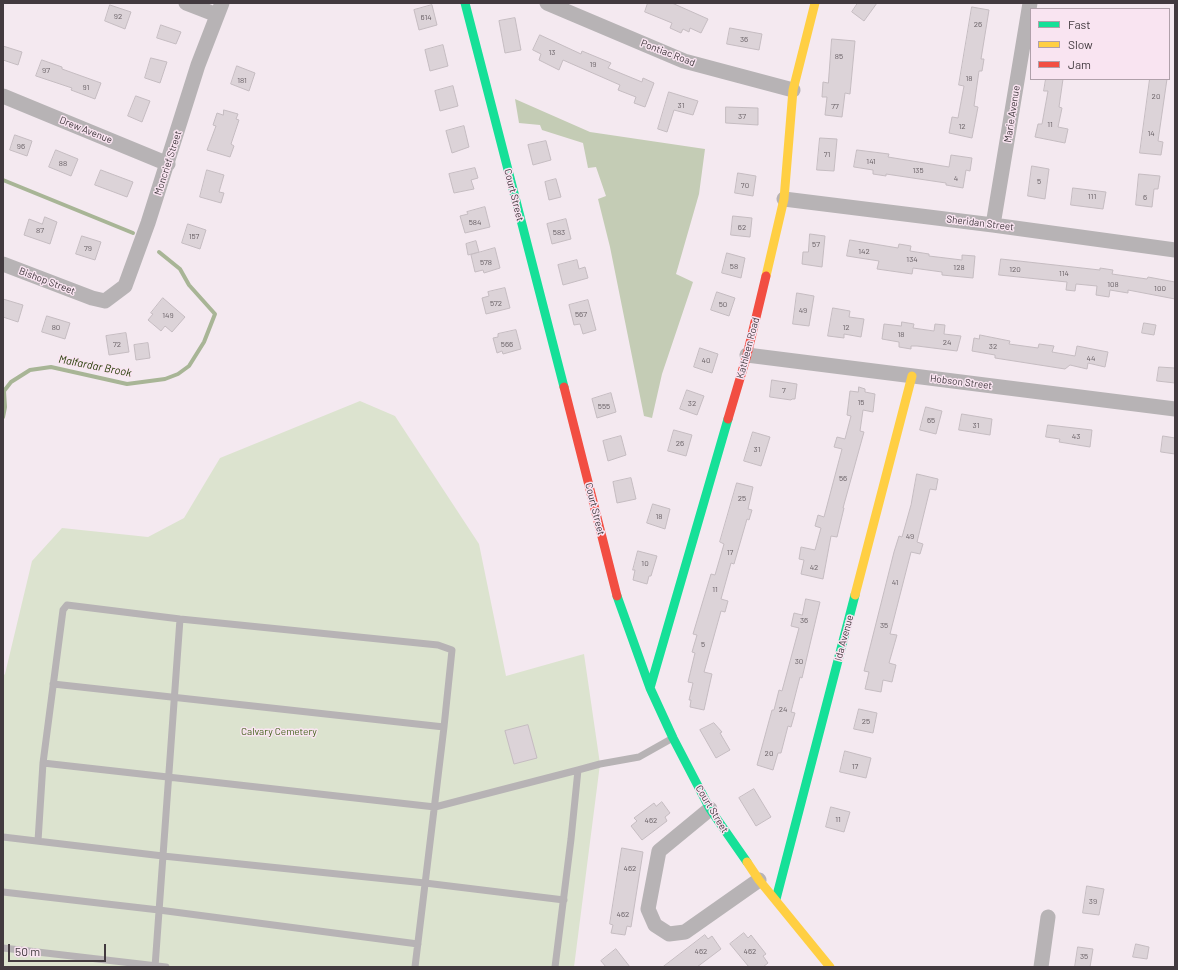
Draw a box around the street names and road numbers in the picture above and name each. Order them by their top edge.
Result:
street label: Pontiac Road [639,37,697,69]
street label: Marie Avenue [1002,85,1022,143]
street label: Drew Avenue [58,114,114,146]
street label: Moncrief Street [152,129,184,197]
street label: Court Street [502,168,526,222]
street label: Sheridan Street [946,213,1014,233]
street label: Bishop Street [17,265,77,297]
street label: Kathleen Road [734,316,762,380]
street label: Hobson Street [929,372,993,392]
street label: Court Street [583,482,607,536]
street label: Ida Avenue [832,614,856,662]
street label: Court Street [693,783,731,835]

